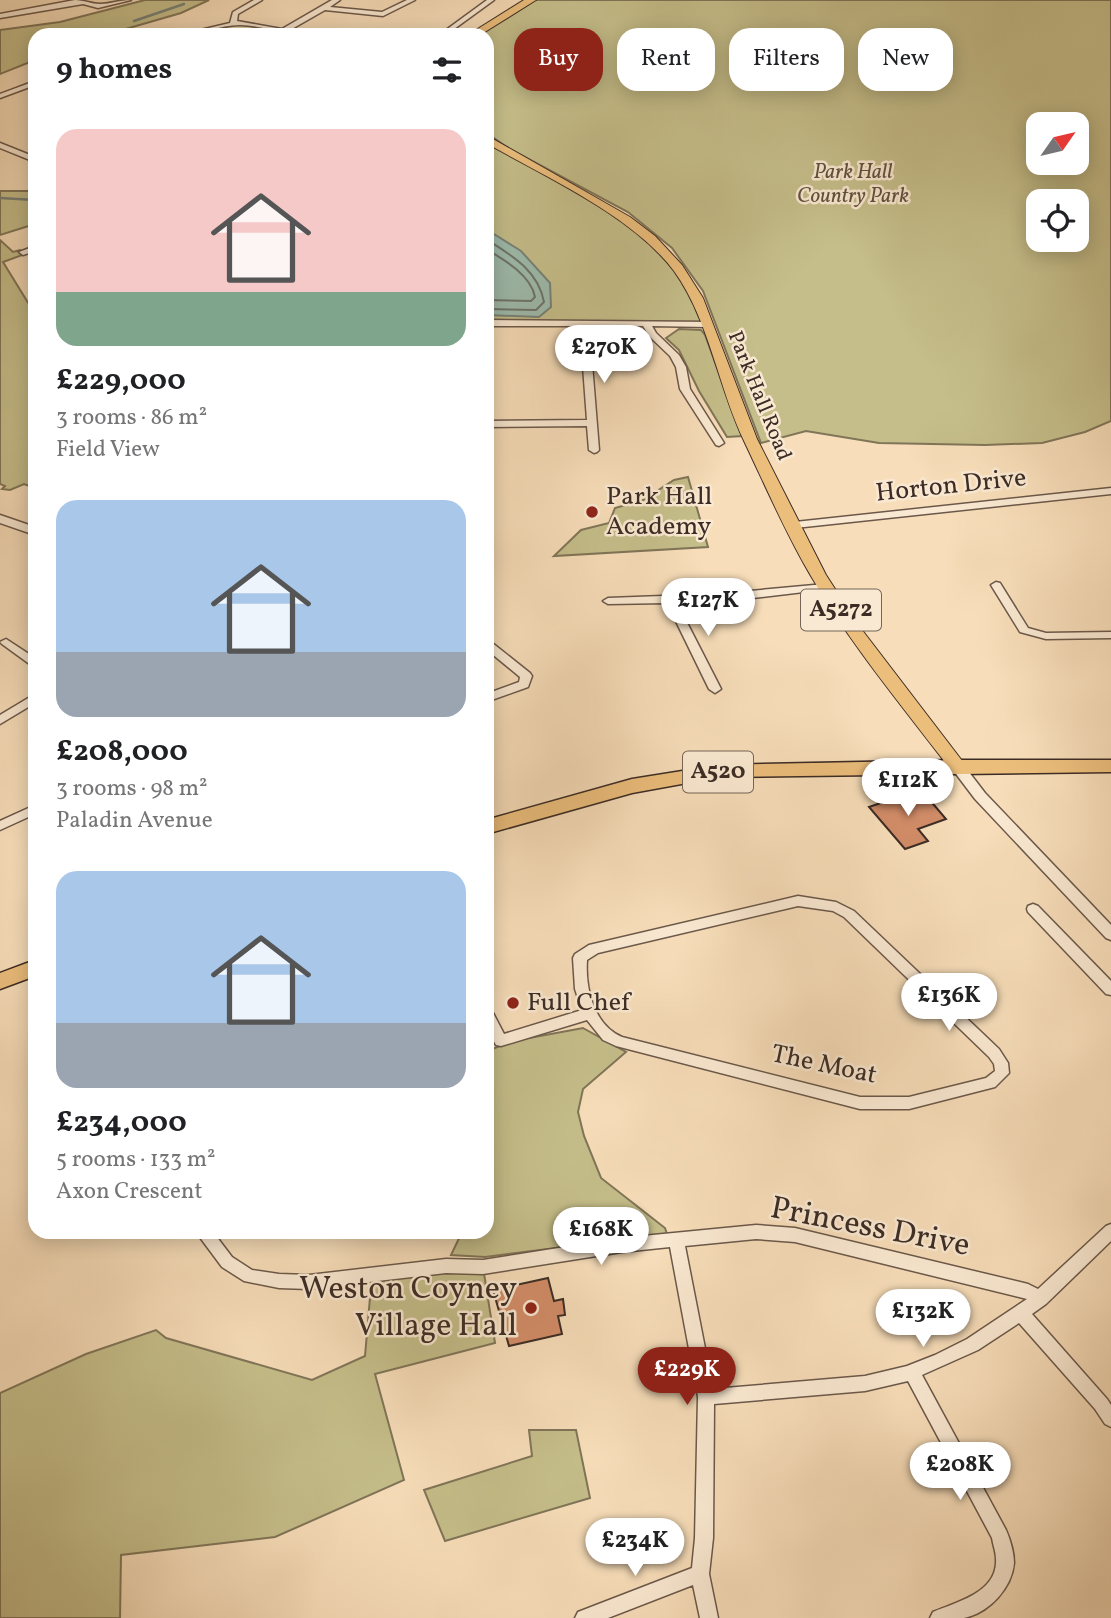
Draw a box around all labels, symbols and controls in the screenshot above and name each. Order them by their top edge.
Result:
chip: Buy [514,28,603,91]
chip: Rent [617,28,715,91]
chip: Filters [729,28,844,91]
chip: New [858,28,953,91]
text: 9 homes [56,49,172,91]
icon: filters [428,51,466,89]
north arrow [1026,112,1088,175]
map controls [1026,112,1089,252]
park label: Park Hall Country Park [797,158,909,211]
icon: home [198,175,324,301]
button: locate [1026,189,1089,252]
pin: £270K [555,326,653,385]
street label: Park Hall Road [720,327,798,465]
text: £270K [571,332,637,364]
text: £229,000 [56,360,186,402]
text: 3 rooms · 86 m² [56,402,207,434]
text: Field View [56,434,160,466]
street label: Horton Drive [874,460,1028,512]
place label: Park Hall Academy [606,479,712,545]
marker: Park Hall Academy [584,504,600,520]
icon: home [198,546,324,672]
pin: £127K [659,578,757,638]
text: £127K [677,585,739,617]
road number: A5272 [801,590,881,630]
text: £208,000 [56,731,188,773]
road number: A520 [683,752,753,792]
pin: £112K [859,758,957,818]
text: £112K [878,765,938,797]
text: 3 rooms · 98 m² [56,773,208,805]
text: Paladin Avenue [56,805,213,837]
icon: home [198,917,324,1043]
pin: £136K [900,974,998,1033]
text: £136K [917,980,981,1012]
place label: Full Chef [527,985,632,1021]
marker: Full Chef [505,995,521,1011]
street label: The Moat [768,1036,880,1094]
text: £234,000 [56,1102,187,1144]
text: 5 rooms · 133 m² [56,1144,216,1176]
text: Axon Crescent [56,1176,203,1208]
street label: Princess Drive [767,1187,973,1269]
pin: £168K [552,1208,650,1267]
text: £168K [569,1214,633,1246]
place label: Weston Coyney Village Hall [299,1268,517,1349]
pin: £132K [874,1290,972,1349]
text: £132K [892,1296,954,1328]
marker: Weston Coyney Village Hall [523,1300,539,1316]
pin: £229K [638,1348,736,1407]
text: £229K [654,1354,720,1386]
pin: £208K [911,1442,1009,1502]
text: £208K [926,1449,994,1481]
pin: £234K [586,1518,684,1578]
text: £234K [601,1525,669,1557]

